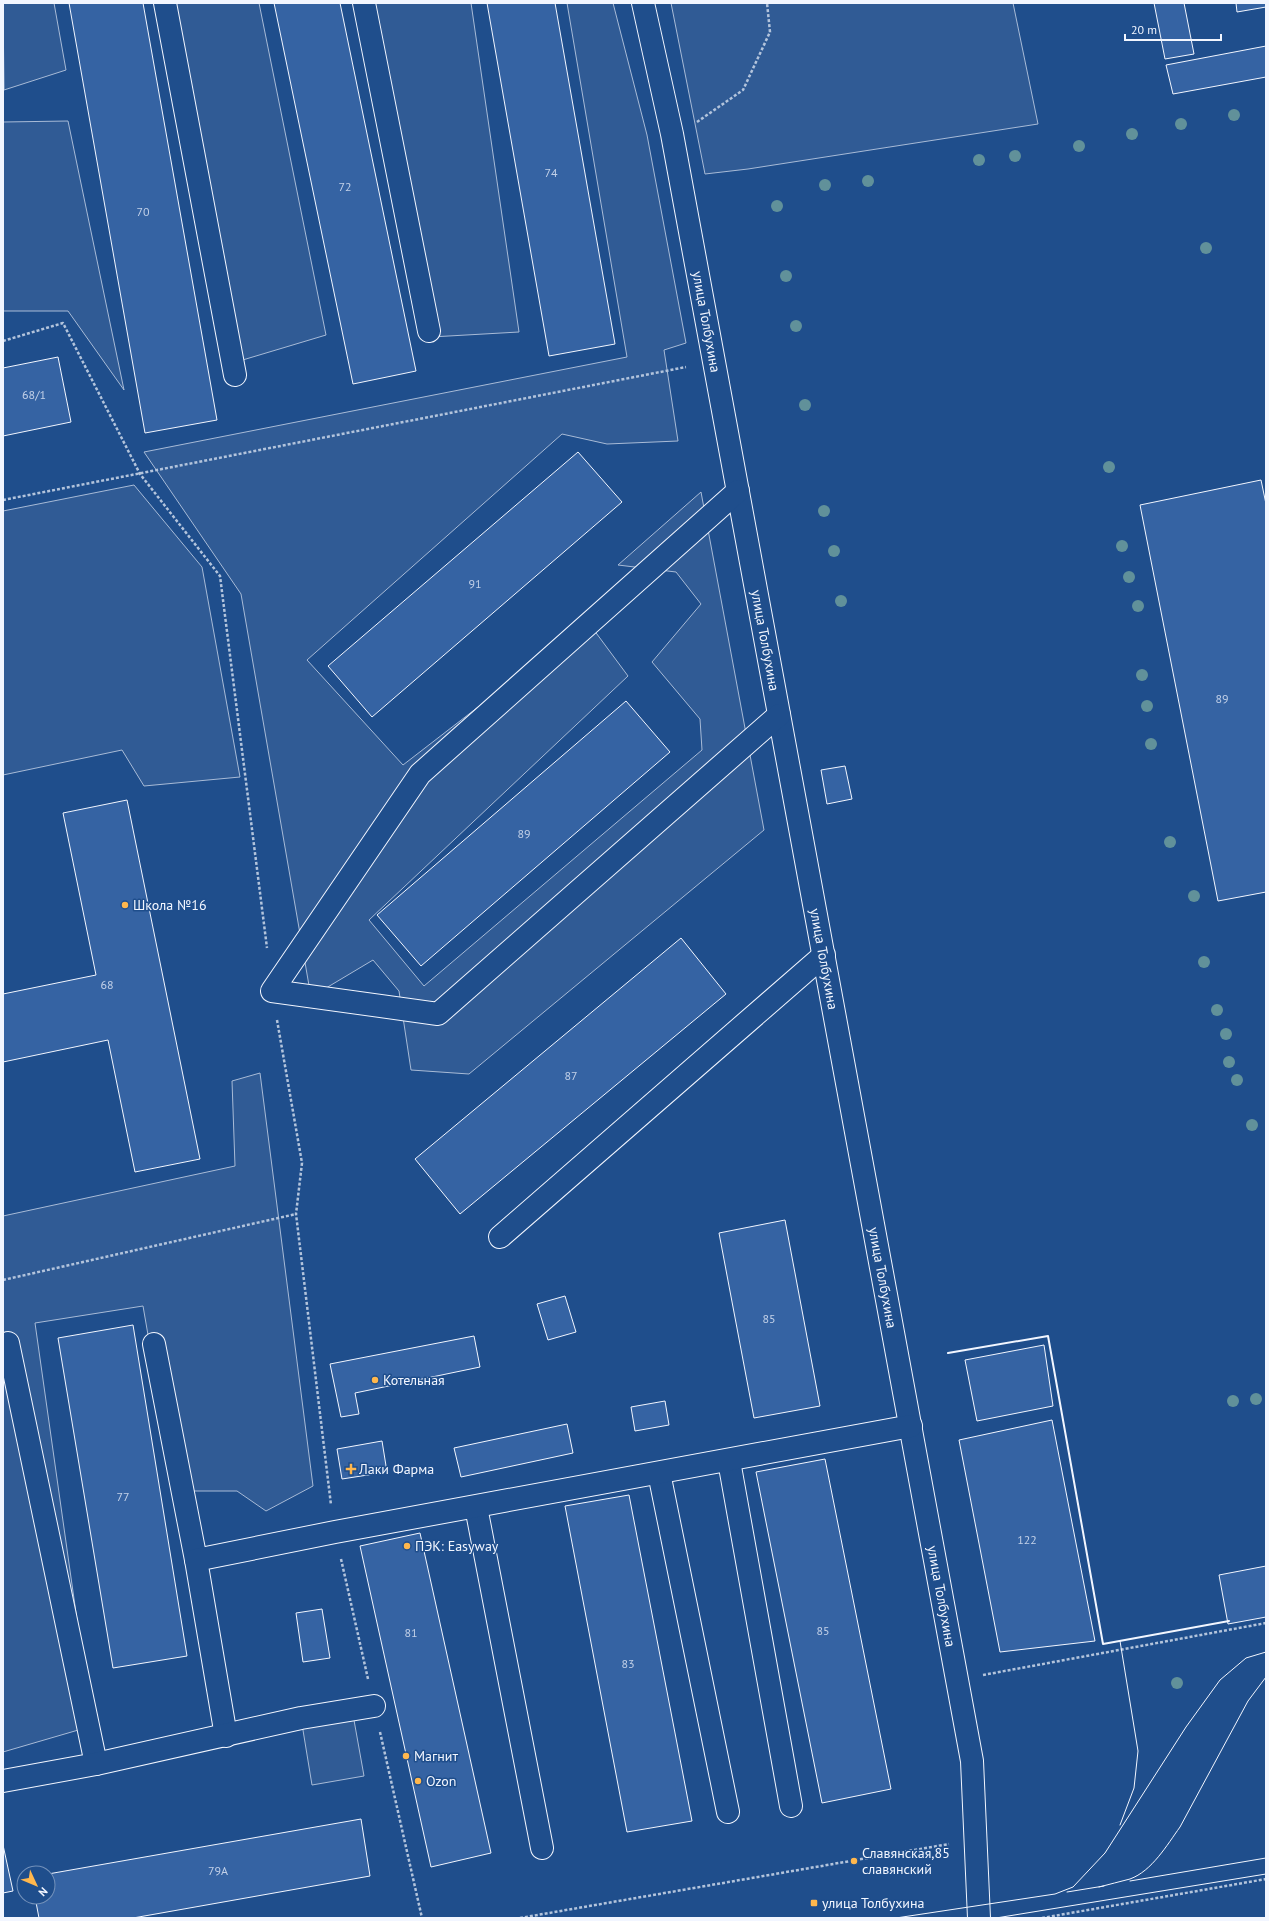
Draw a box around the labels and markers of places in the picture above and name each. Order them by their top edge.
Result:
place label: Школа №16 [133,896,207,914]
marker: Школа №16 [120,900,130,910]
place label: Котельная [383,1371,445,1389]
marker: Котельная [370,1375,380,1385]
place label: Лаки Фарма [358,1460,434,1478]
marker: Лаки Фарма [346,1464,356,1474]
place label: ПЭК: Easyway [415,1537,499,1555]
marker: ПЭК: Easyway [402,1541,412,1551]
place label: Магнит [414,1747,458,1765]
marker: Магнит [401,1751,411,1761]
place label: Ozon [426,1772,456,1790]
marker: Ozon [413,1776,423,1786]
place label: Славянская,85 славянский [862,1844,950,1878]
marker: Славянская,85 славянский [849,1856,859,1866]
place label: улица Толбухина [822,1894,925,1912]
marker: улица Толбухина [809,1898,819,1908]

